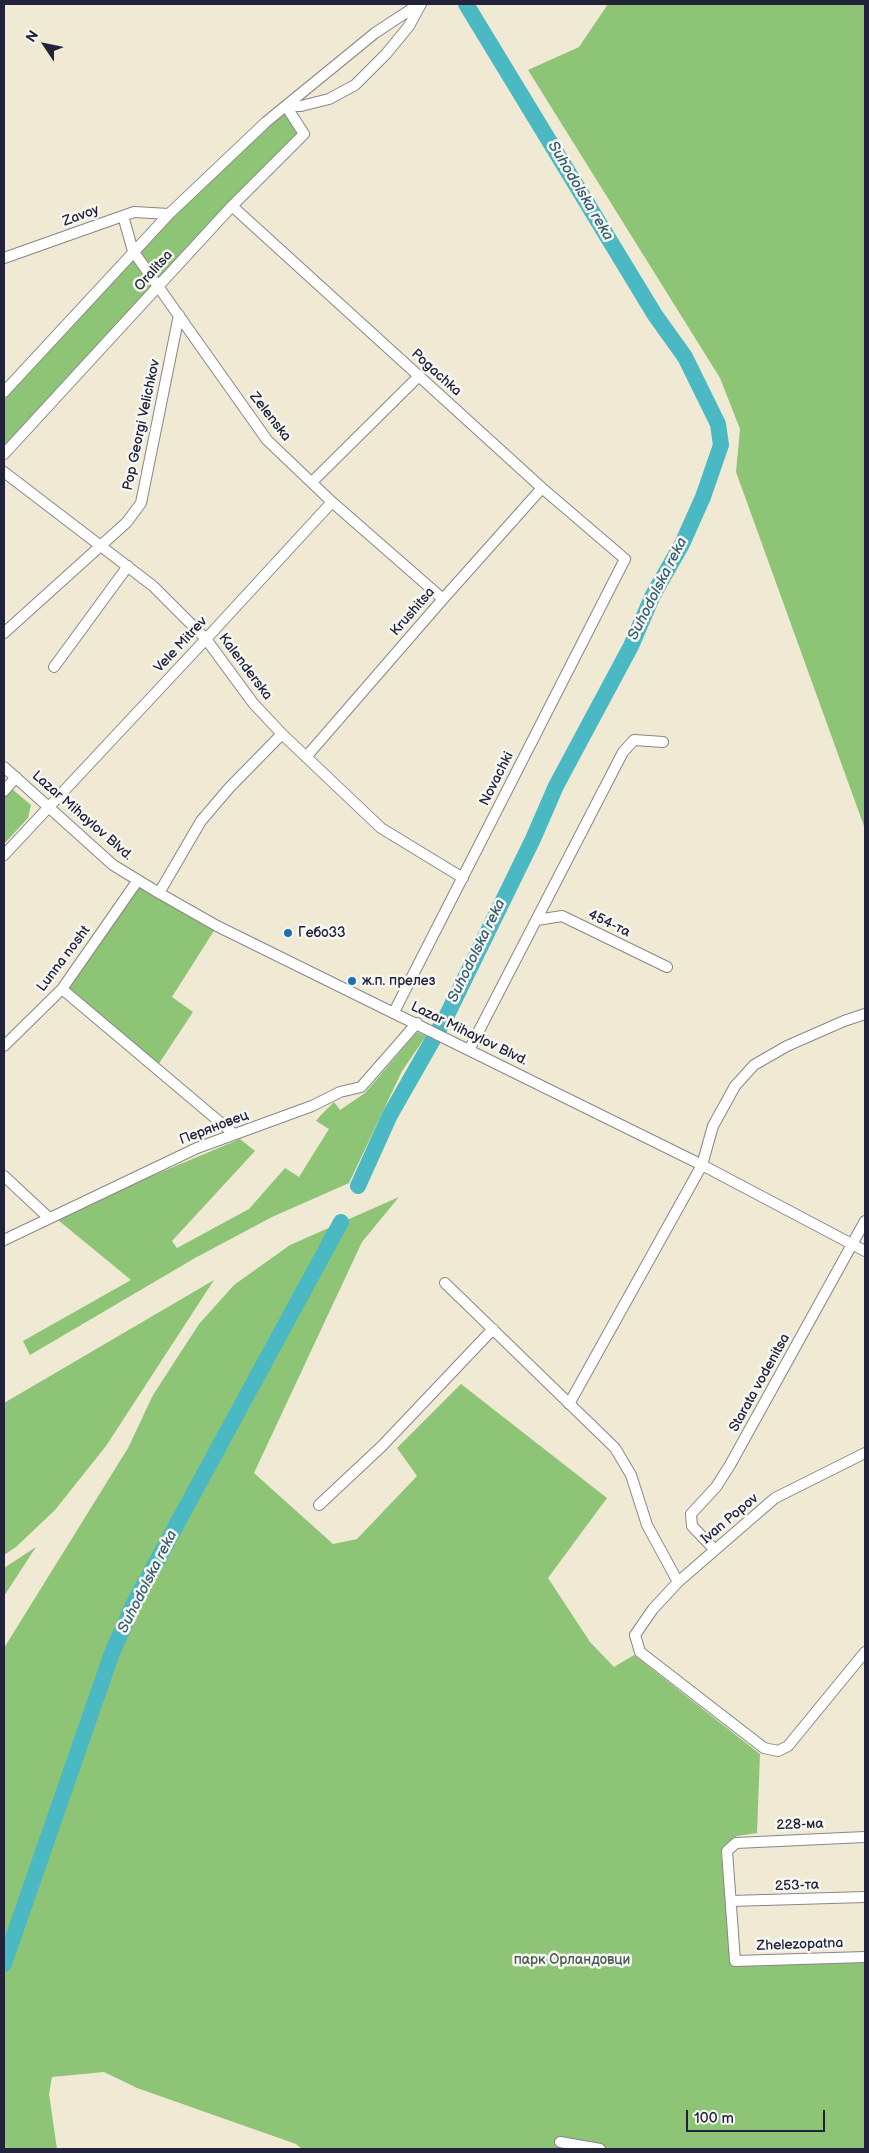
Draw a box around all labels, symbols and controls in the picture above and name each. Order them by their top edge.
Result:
north arrow [20,20,70,70]
text: N [22,27,42,45]
water label: Suhodolska reka [543,138,617,244]
street label: Zavoy [61,202,101,230]
street label: Oralitsa [131,247,177,295]
street label: Pogachka [407,346,465,400]
street label: Pop Georgi Velichkov [120,358,164,492]
street label: Zelenska [246,389,294,445]
water label: Suhodolska reka [624,535,692,643]
street label: Krushitsa [387,584,439,640]
street label: Vele Mitrev [151,614,211,676]
street label: Kalenderska [215,630,275,704]
street label: Novachki [476,749,518,809]
street label: Lazar Mihaylov Blvd. [28,768,136,864]
water label: Suhodolska reka [444,896,510,1006]
street label: 454-та [585,907,633,941]
street label: Lunna nosht [34,923,94,995]
place label: Гебо33 [298,925,346,941]
marker: Гебо33 [282,927,294,939]
place label: ж.п. прелез [362,973,435,989]
marker: ж.п. прелез [346,975,358,987]
street label: Lazar Mihaylov Blvd. [408,998,530,1070]
street label: Перяновец [177,1107,251,1149]
street label: Starata vodenitsa [726,1331,794,1435]
street label: Ivan Popov [698,1490,762,1548]
water label: Suhodolska reka [114,1528,182,1636]
street label: 228-ма [776,1816,824,1834]
street label: 253-та [774,1877,820,1895]
street label: Zhelezopatna [756,1935,844,1955]
park label: парк Орландовци [514,1952,630,1968]
scale bar [689,2100,828,2132]
text: 100 m [694,2109,734,2128]

